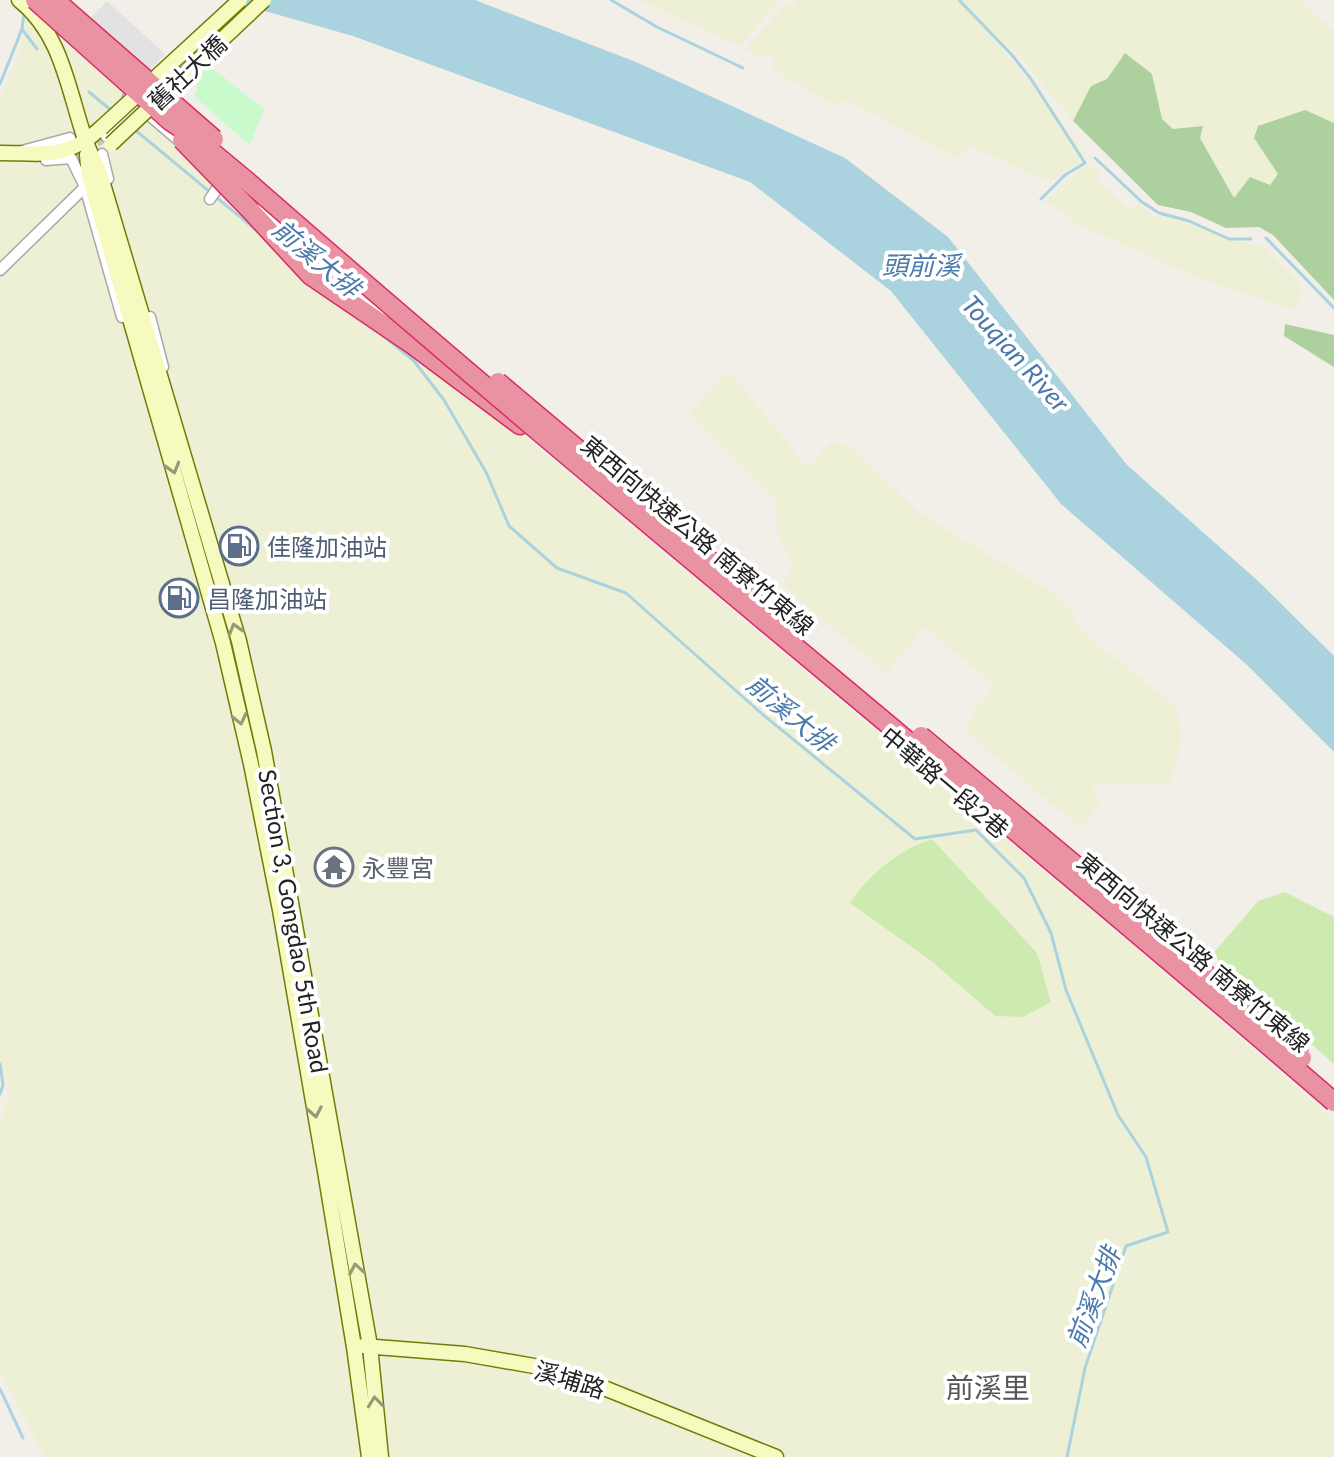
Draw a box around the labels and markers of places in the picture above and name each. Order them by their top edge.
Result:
fuel station icon: 佳隆加油站 [218,525,260,567]
place label: 佳隆加油站 [267,532,387,561]
fuel station icon: 昌隆加油站 [158,577,200,619]
place label: 昌隆加油站 [207,584,327,613]
temple icon: 永豐宮 [313,846,355,888]
place label: 永豐宮 [362,853,434,882]

